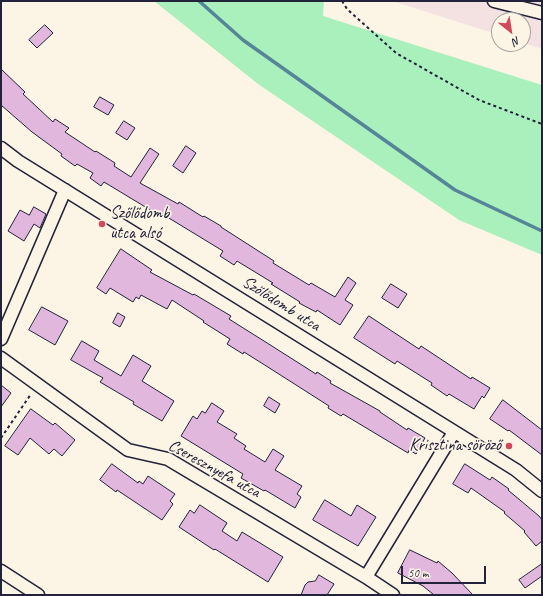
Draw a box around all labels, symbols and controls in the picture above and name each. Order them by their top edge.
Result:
north arrow [491,12,531,52]
text: N [510,34,523,49]
place label: Szőlődomb utca alsó [110,204,169,244]
marker: Szőlődomb utca alsó [97,219,107,229]
street label: Szőlődomb utca [238,272,324,336]
street label: Cseresznyefa utca [164,435,264,503]
place label: Krisztina söröző [409,436,501,456]
marker: Krisztina söröző [504,441,514,451]
scale bar [403,558,488,584]
text: 50 m [408,565,428,581]

